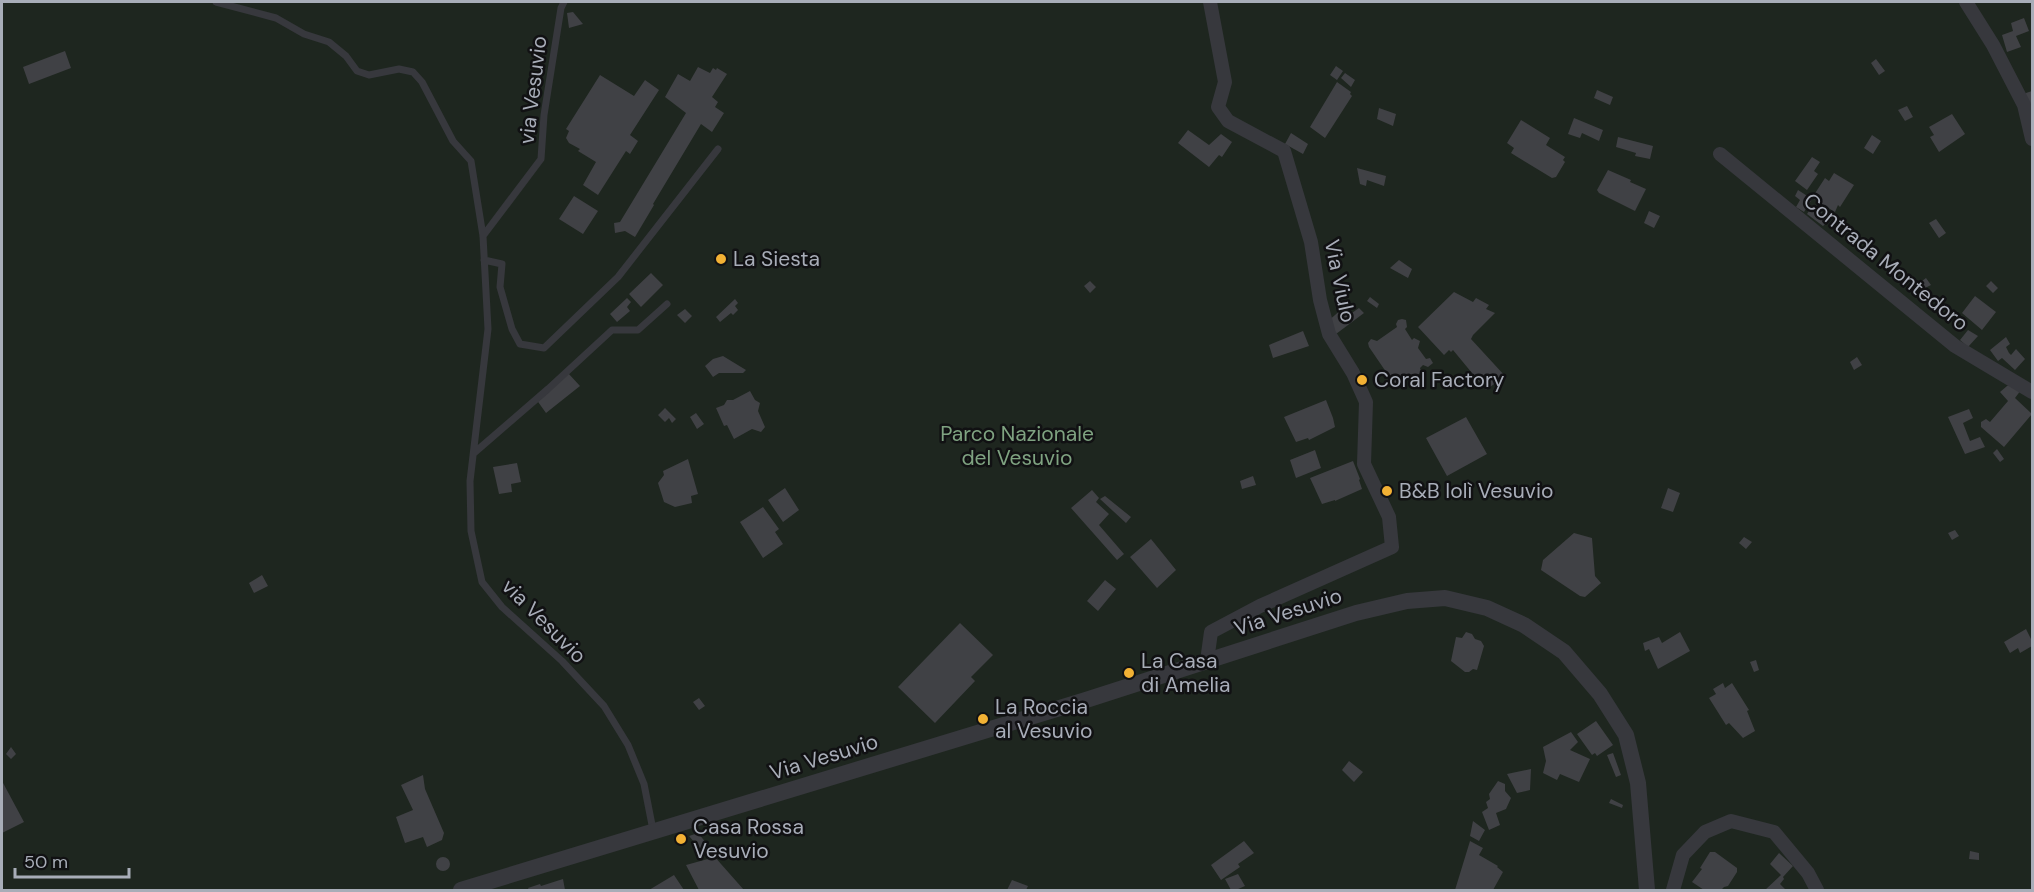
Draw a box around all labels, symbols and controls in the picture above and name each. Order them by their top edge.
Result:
street label: via Vesuvio [512,34,554,146]
street label: Contrada Montedoro [1798,187,1974,337]
street label: Via Viulo [1318,237,1362,325]
place label: La Siesta [733,245,820,273]
marker: La Siesta [714,252,728,266]
place label: Coral Factory [1374,366,1505,394]
marker: Coral Factory [1355,373,1369,387]
park label: Parco Nazionale del Vesuvio [940,420,1094,472]
place label: B&B Iolì Vesuvio [1399,477,1553,505]
marker: B&B Iolì Vesuvio [1380,484,1394,498]
street label: via Vesuvio [496,573,592,669]
street label: Via Vesuvio [1230,581,1346,643]
place label: La Casa di Amelia [1141,647,1231,699]
marker: La Casa di Amelia [1122,666,1136,680]
place label: La Roccia al Vesuvio [995,693,1092,745]
marker: La Roccia al Vesuvio [976,712,990,726]
street label: Via Vesuvio [766,727,882,787]
place label: Casa Rossa Vesuvio [693,813,804,865]
marker: Casa Rossa Vesuvio [674,832,688,846]
scale bar [15,841,129,879]
text: 50 m [24,850,68,874]

